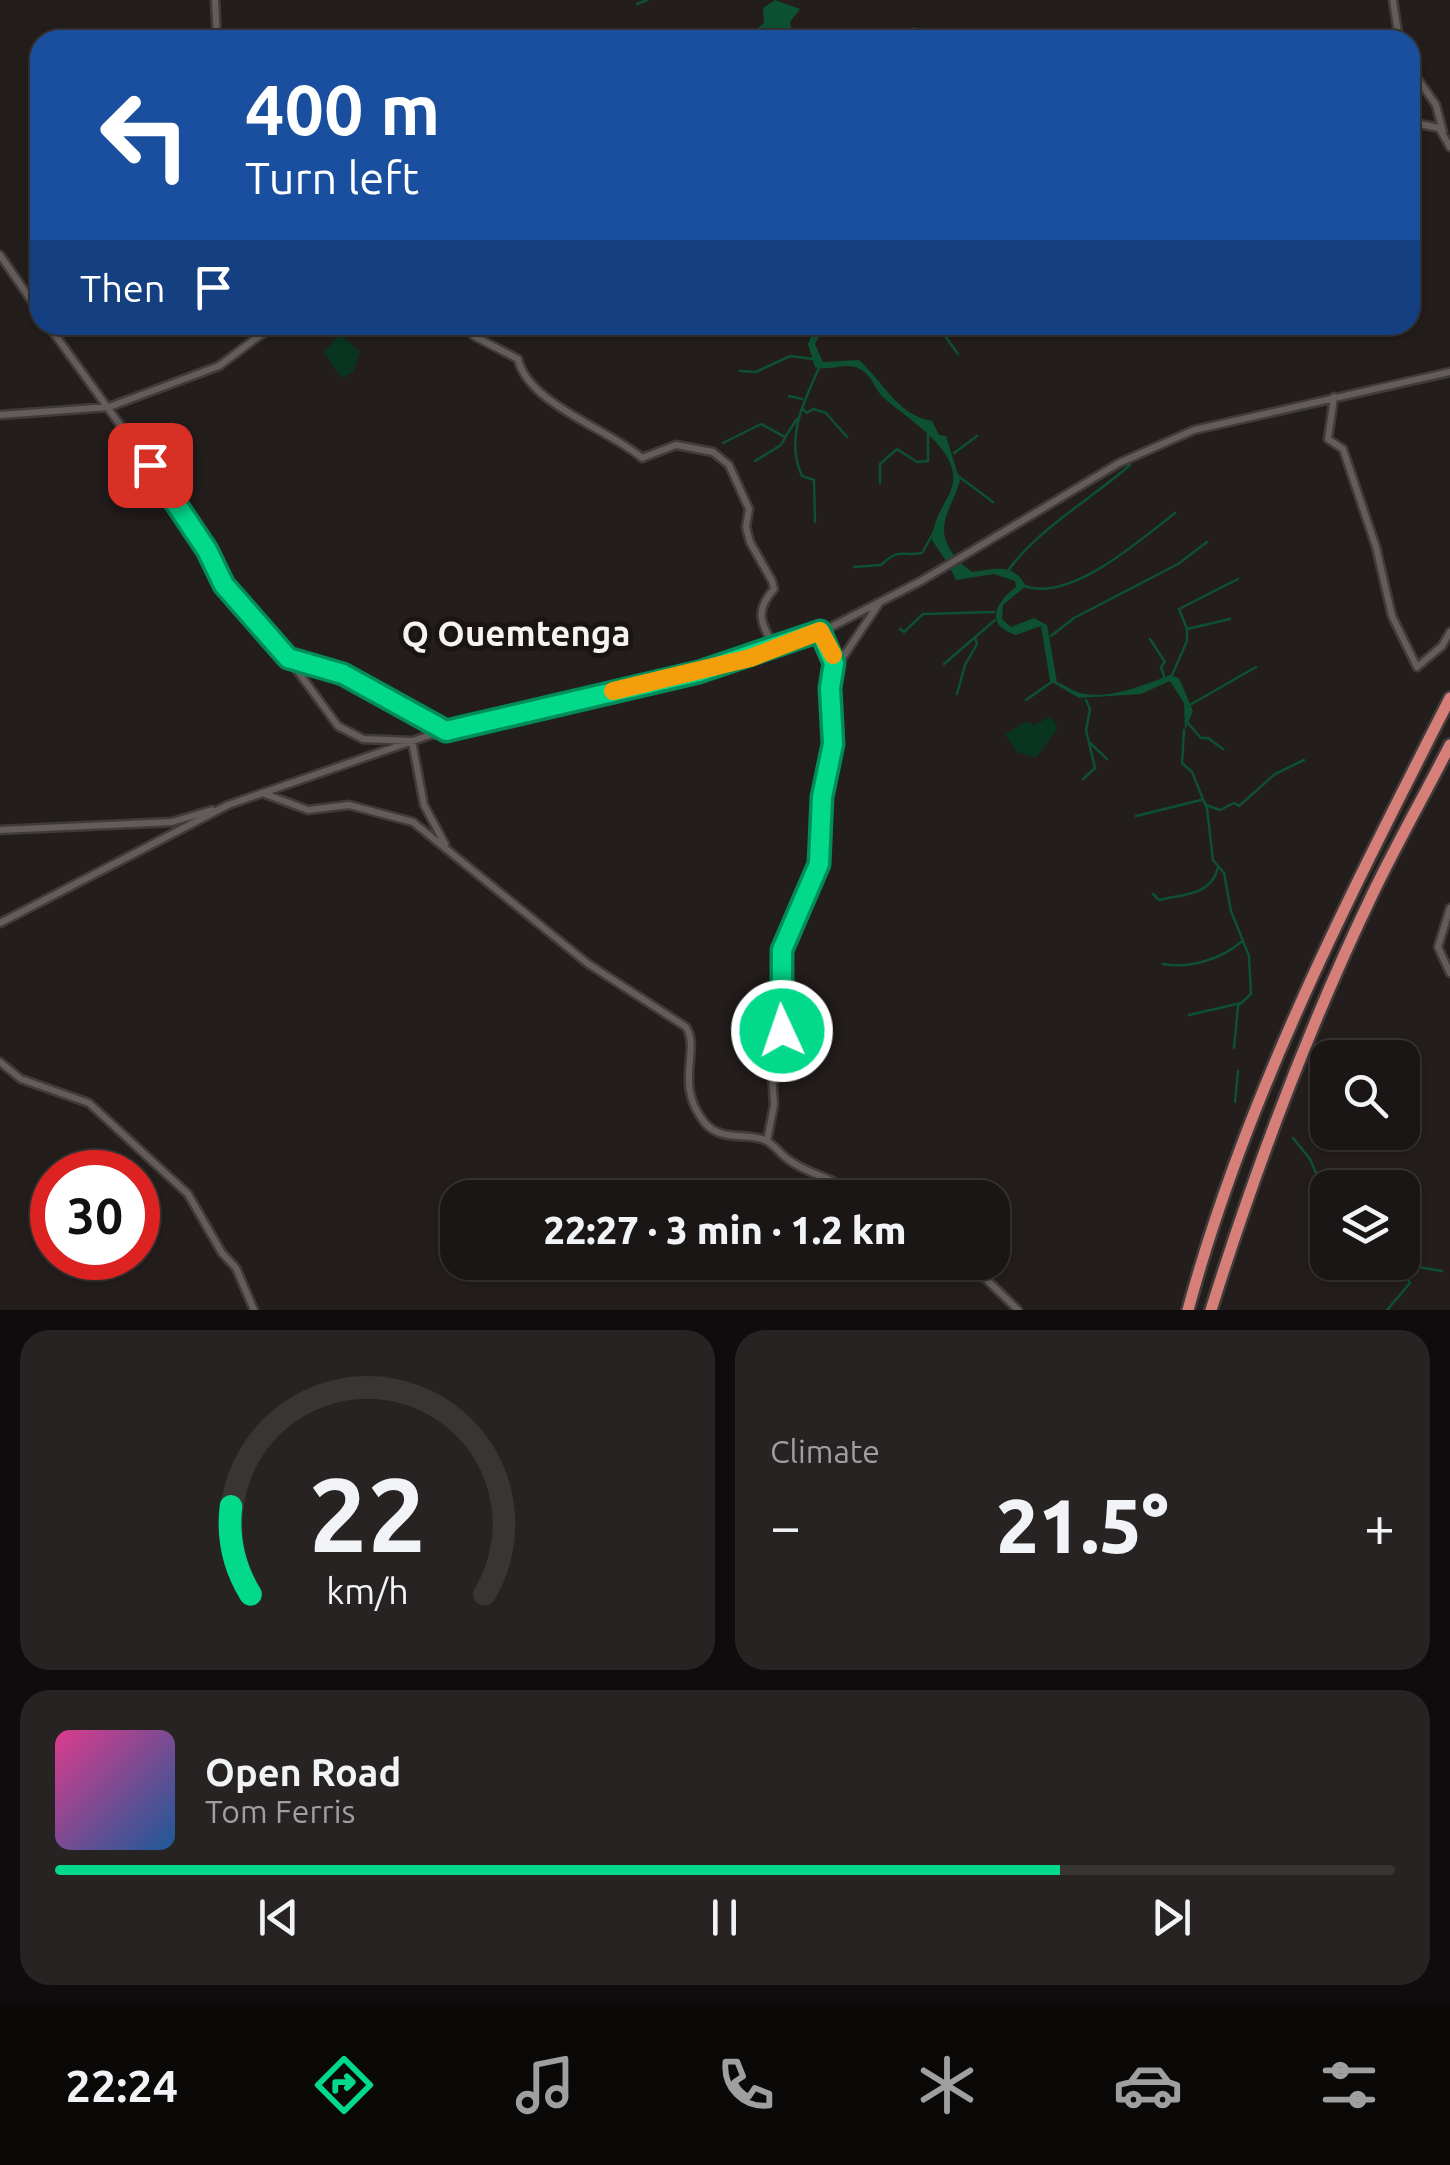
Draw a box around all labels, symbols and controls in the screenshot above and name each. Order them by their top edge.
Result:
icon: left [80,70,210,200]
text: 400 m [245,70,440,148]
text: Turn left [245,152,419,203]
icon: arrive [186,260,241,315]
text: Then [80,267,166,309]
pin [108,423,193,508]
icon: arrive [123,438,178,493]
district label: Q Ouemtenga [402,613,631,653]
position arrow [730,979,834,1083]
map controls [1310,1040,1420,1280]
button: search [1310,1040,1420,1150]
speed limit sign: 30 [30,1150,160,1280]
button: layers [1310,1170,1420,1280]
text: 22:27 · 3 min · 1.2 km [543,1209,907,1251]
text: Climate [770,1433,880,1469]
text: 22 [309,1455,426,1572]
text: 21.5° [996,1483,1169,1567]
text: − [770,1495,801,1556]
text: + [1364,1495,1395,1556]
text: km/h [326,1571,409,1611]
text: Open Road [205,1751,401,1793]
text: Tom Ferris [205,1793,355,1829]
icon: previous [251,1890,306,1945]
icon: pause [697,1890,752,1945]
icon: next [1144,1890,1199,1945]
icon: directions [309,2050,379,2120]
icon: music [510,2050,580,2120]
icon: phone [711,2050,781,2120]
icon: climate [912,2050,982,2120]
icon: car [1113,2050,1183,2120]
icon: filters [1314,2050,1384,2120]
text: 22:24 [66,2060,178,2111]

